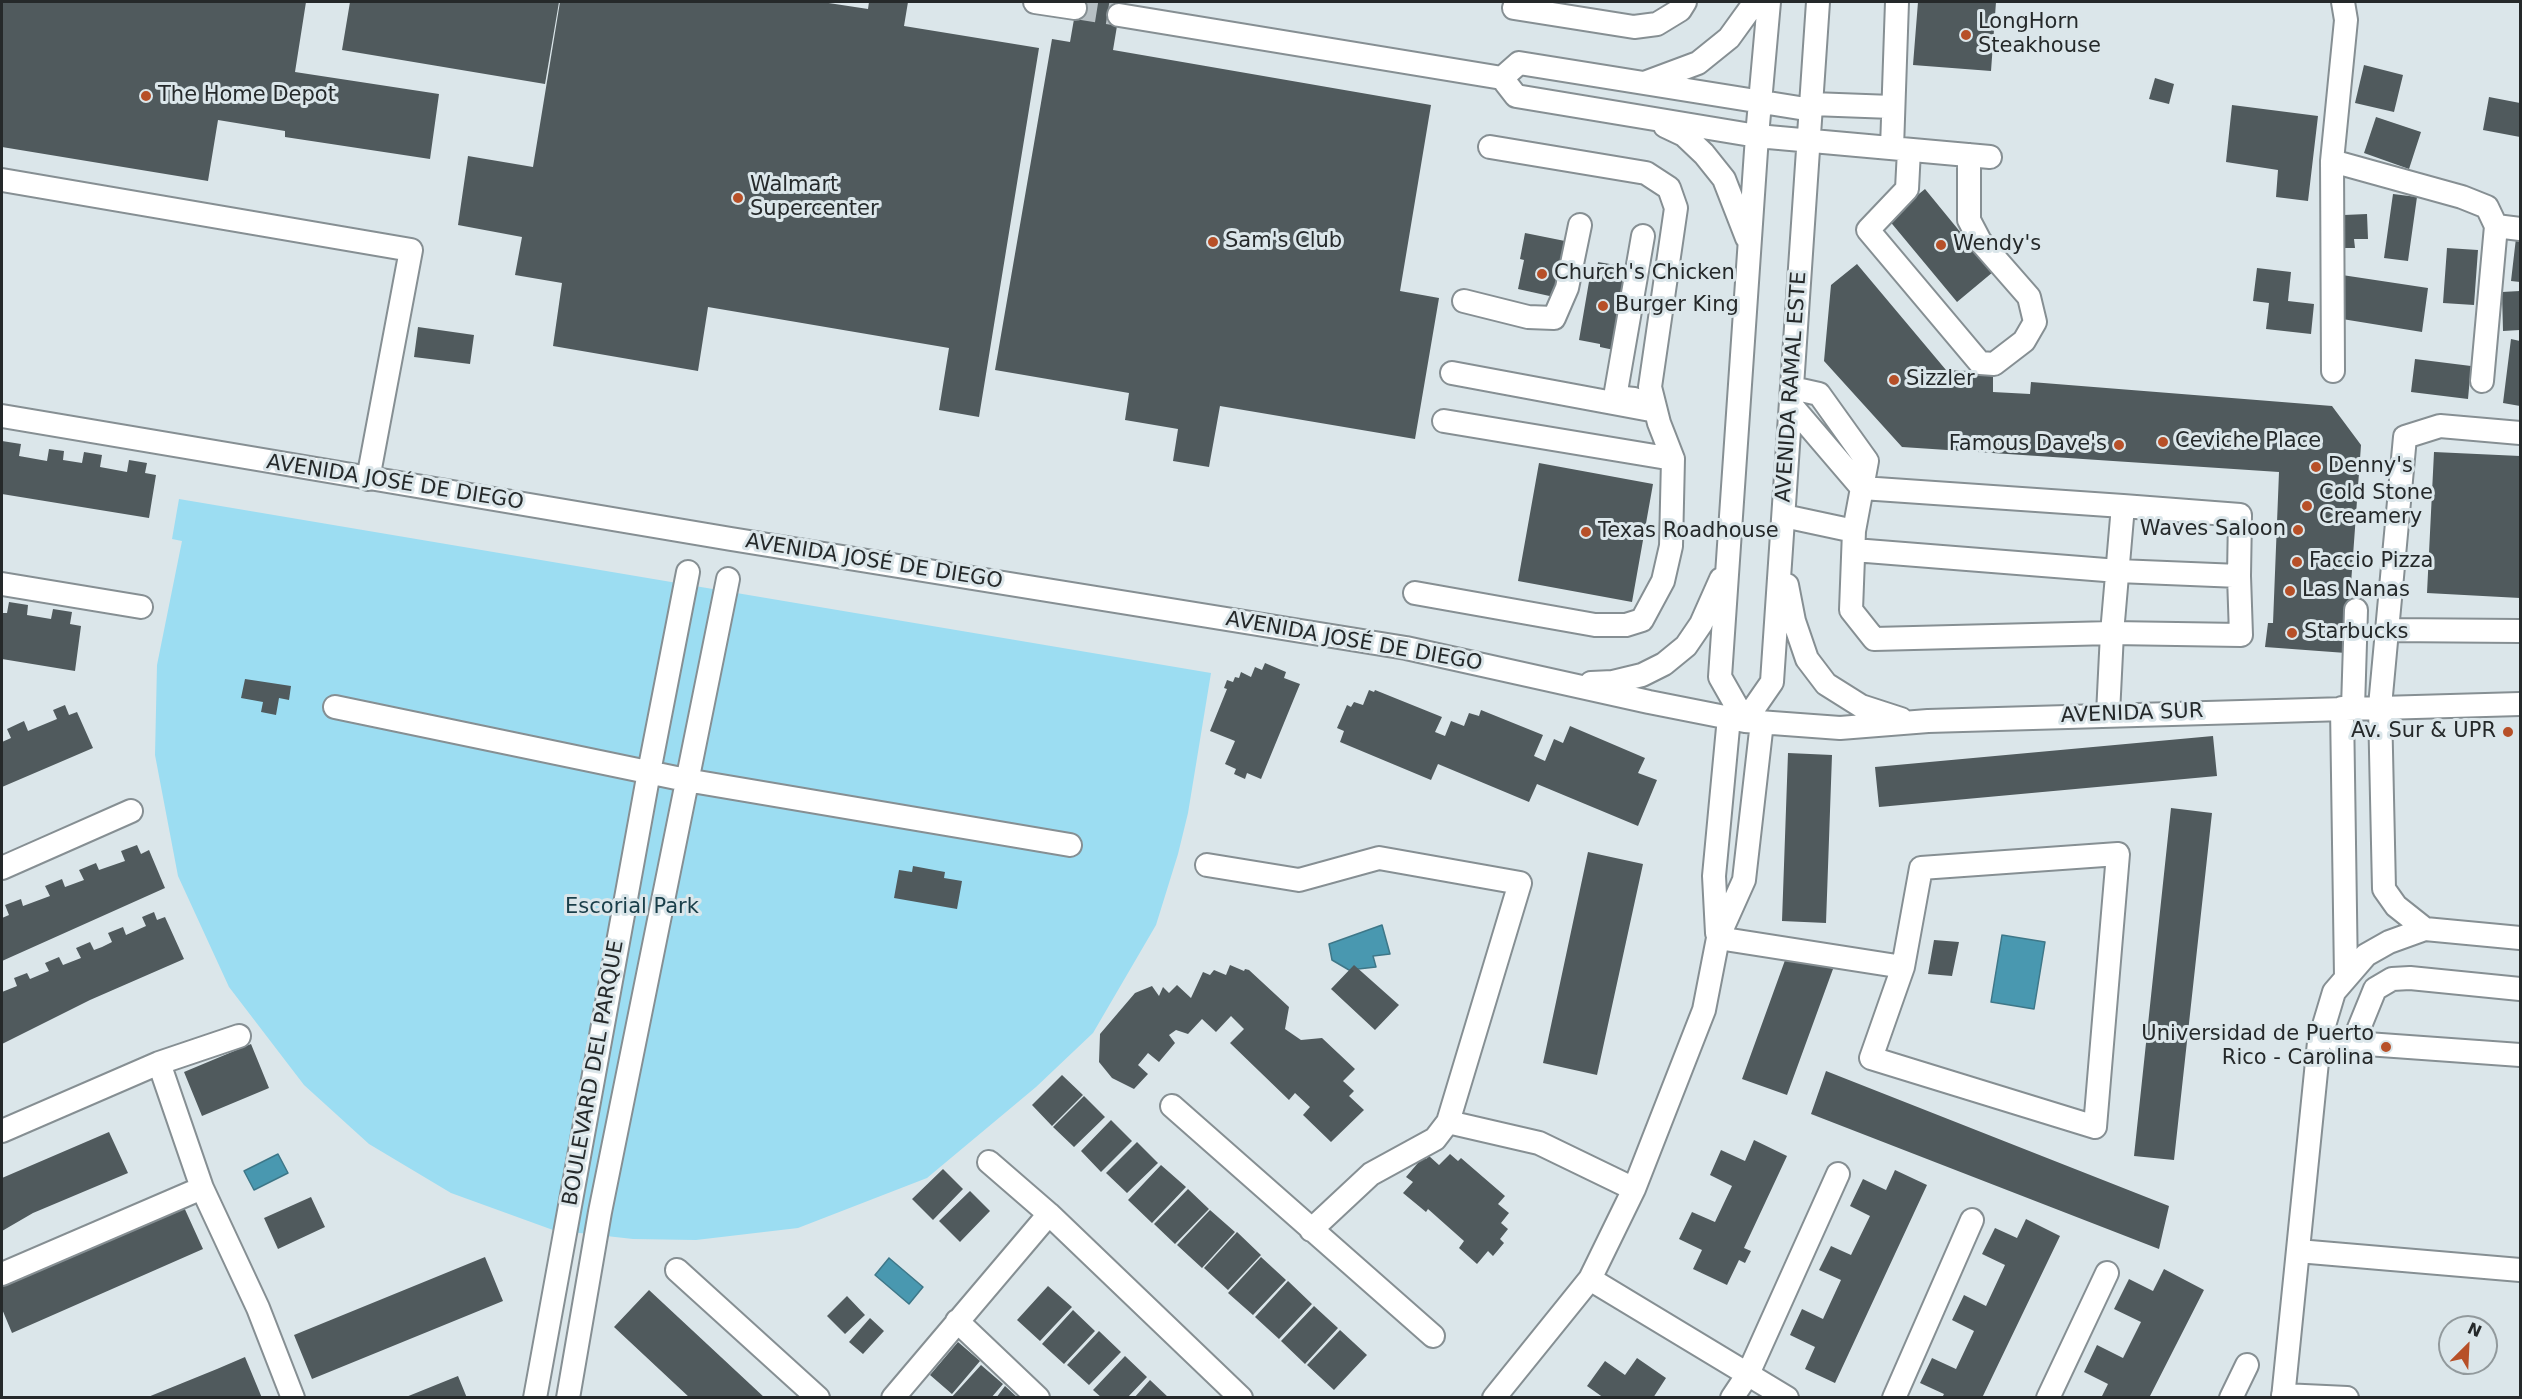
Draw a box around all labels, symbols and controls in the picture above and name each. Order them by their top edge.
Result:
place label: LongHorn Steakhouse [1978,10,2101,60]
marker: LongHorn Steakhouse [1959,28,1973,42]
place label: The Home Depot [158,83,336,109]
marker: The Home Depot [139,89,153,103]
place label: Walmart Supercenter [750,173,879,223]
marker: Walmart Supercenter [731,191,745,205]
place label: Sam's Club [1225,229,1342,255]
place label: Wendy's [1953,232,2041,258]
marker: Sam's Club [1206,235,1220,249]
marker: Wendy's [1934,238,1948,252]
place label: Church's Chicken [1554,261,1735,287]
marker: Church's Chicken [1535,267,1549,281]
street label: AVENIDA RAMAL ESTE [1771,271,1813,503]
place label: Burger King [1615,293,1739,319]
marker: Burger King [1596,299,1610,313]
place label: Sizzler [1906,367,1975,393]
marker: Sizzler [1887,373,1901,387]
place label: Ceviche Place [2175,429,2321,455]
place label: Famous Dave's [1949,432,2107,458]
marker: Ceviche Place [2156,435,2170,449]
marker: Famous Dave's [2112,438,2126,452]
street label: AVENIDA JOSÉ DE DIEGO [265,450,525,516]
place label: Denny's [2328,454,2413,480]
marker: Denny's [2309,460,2323,474]
place label: Cold Stone Creamery [2319,481,2433,531]
marker: Cold Stone Creamery [2300,499,2314,513]
place label: Waves Saloon [2140,517,2286,543]
place label: Texas Roadhouse [1598,519,1779,545]
marker: Waves Saloon [2291,523,2305,537]
marker: Texas Roadhouse [1579,525,1593,539]
street label: AVENIDA JOSÉ DE DIEGO [744,529,1004,595]
place label: Faccio Pizza [2309,549,2433,575]
marker: Faccio Pizza [2290,555,2304,569]
place label: Las Nanas [2302,578,2410,604]
marker: Las Nanas [2283,584,2297,598]
street label: AVENIDA JOSÉ DE DIEGO [1224,607,1484,677]
place label: Starbucks [2304,620,2408,646]
marker: Starbucks [2285,626,2299,640]
street label: AVENIDA SUR [2060,699,2204,729]
place label: Av. Sur & UPR [2351,719,2496,745]
marker: Av. Sur & UPR [2501,725,2515,739]
park label: Escorial Park [565,895,699,921]
street label: BOULEVARD DEL PARQUE [558,938,630,1208]
place label: Universidad de Puerto Rico - Carolina [2141,1022,2374,1072]
marker: Universidad de Puerto Rico - Carolina [2379,1040,2393,1054]
north arrow [2438,1315,2498,1375]
text: N [2465,1319,2485,1341]

